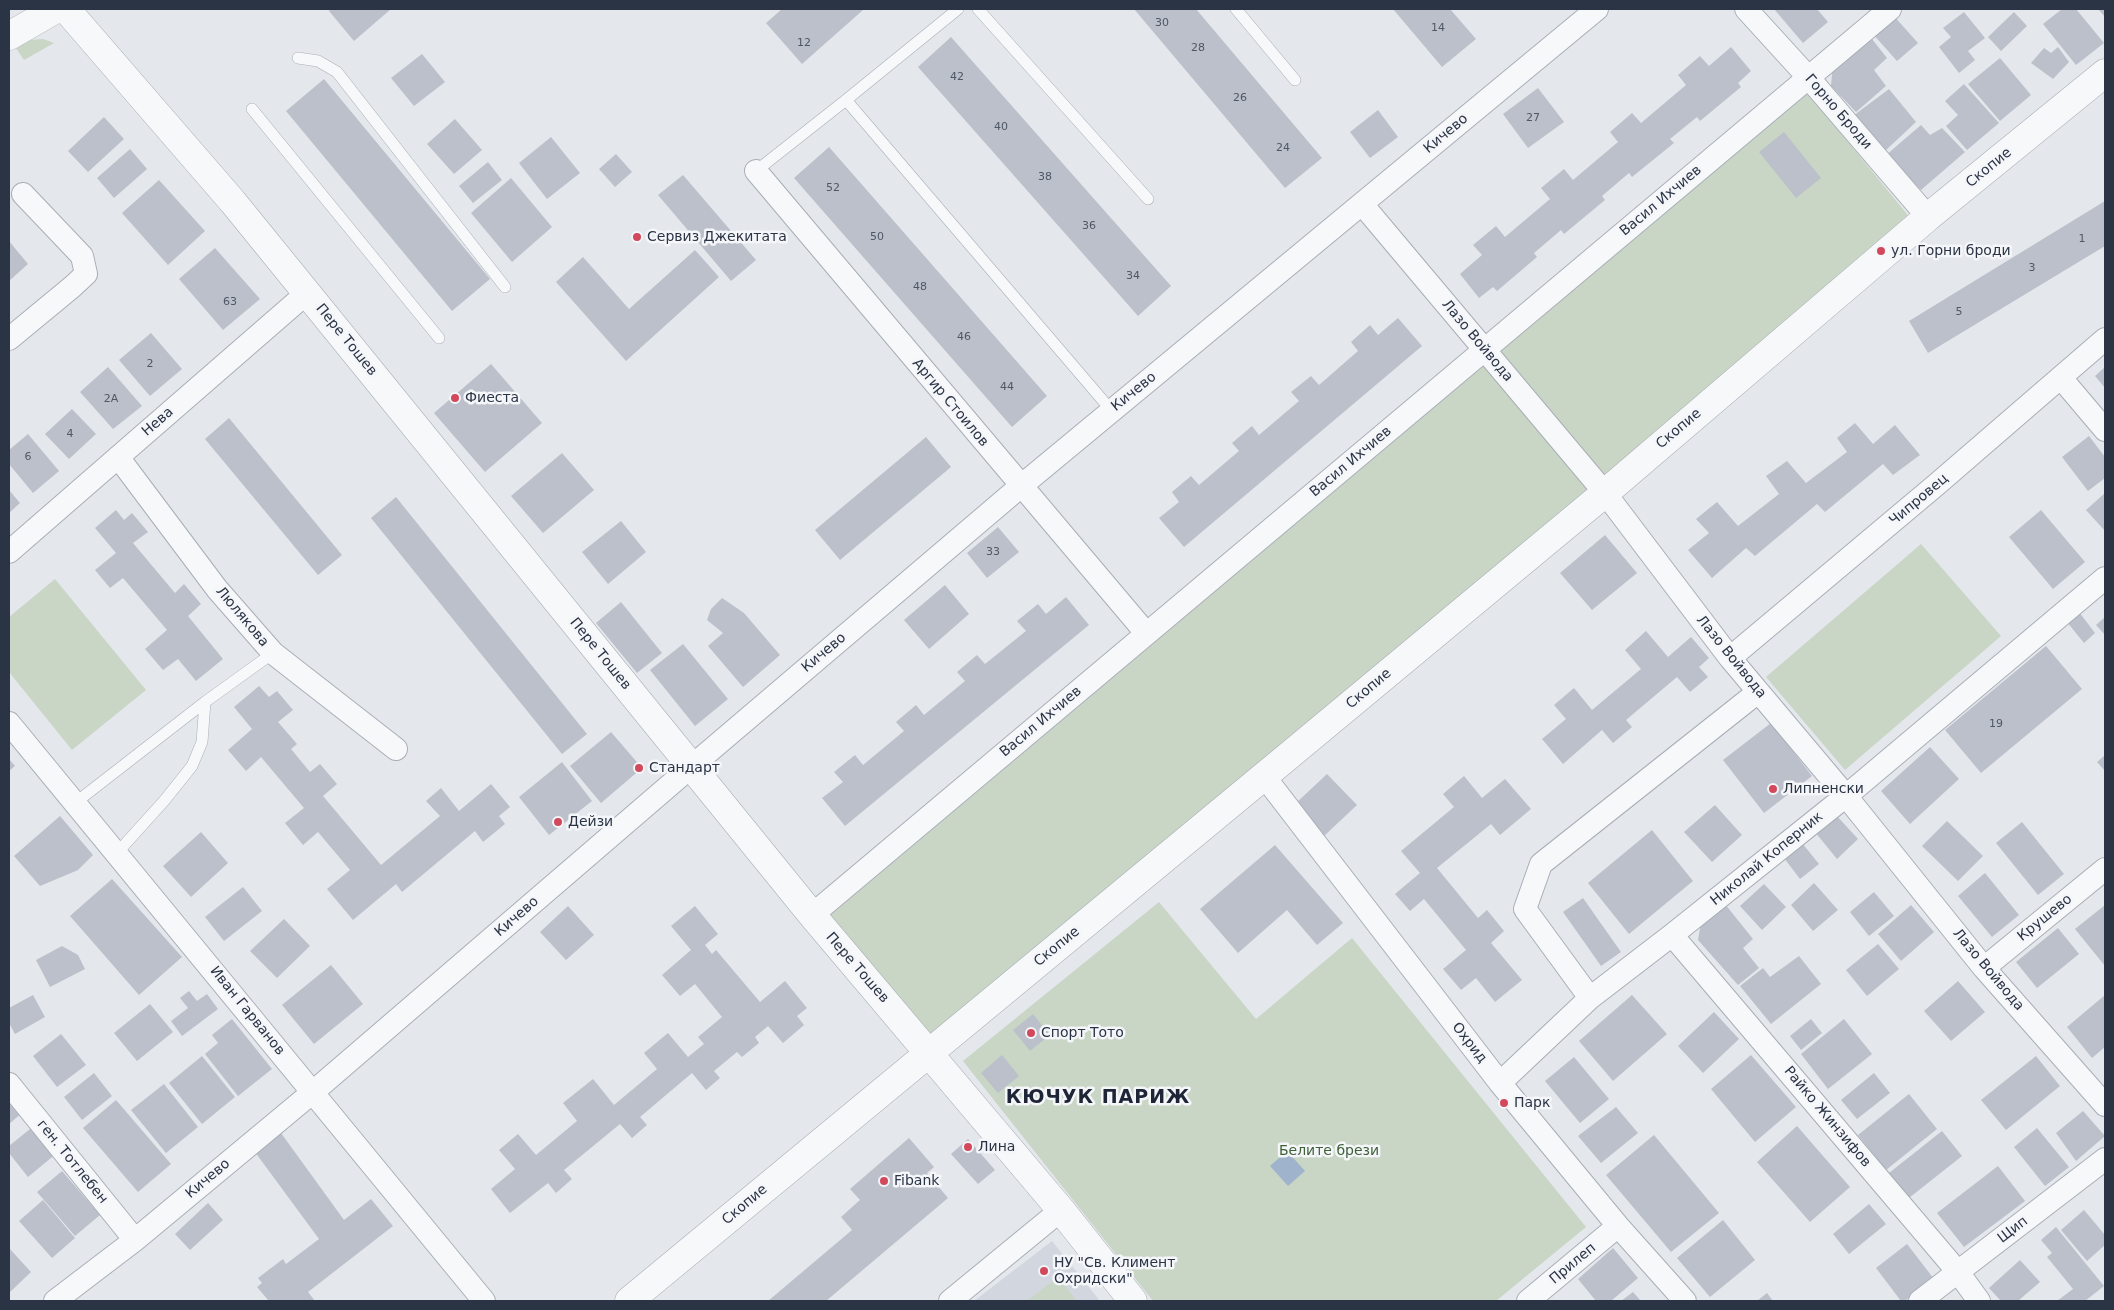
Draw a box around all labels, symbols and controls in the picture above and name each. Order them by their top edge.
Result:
house number: 30 [1155,16,1169,30]
house number: 14 [1431,21,1445,35]
house number: 12 [797,36,811,50]
house number: 28 [1191,41,1205,55]
house number: 42 [950,70,964,84]
street label: Горно Броди [1801,71,1875,153]
house number: 26 [1233,91,1247,105]
street label: Кичево [1420,111,1472,157]
house number: 27 [1526,111,1540,125]
house number: 40 [994,120,1008,134]
house number: 24 [1276,141,1290,155]
street label: Скопие [1963,145,2015,191]
street label: Васил Ихчиев [1617,162,1705,240]
house number: 38 [1038,170,1052,184]
house number: 52 [826,181,840,195]
house number: 36 [1082,219,1096,233]
place label: Сервиз Джекитата [647,229,787,245]
house number: 50 [870,230,884,244]
marker: Сервиз Джекитата [631,231,643,243]
house number: 1 [2079,232,2085,246]
place label: ул. Горни броди [1891,243,2011,259]
marker: ул. Горни броди [1875,245,1887,257]
house number: 3 [2029,261,2035,275]
house number: 34 [1126,269,1140,283]
house number: 48 [913,280,927,294]
house number: 63 [223,295,237,309]
street label: Лазо Войвода [1438,297,1516,385]
street label: Пере Тошев [312,301,380,379]
house number: 5 [1956,305,1962,319]
house number: 46 [957,330,971,344]
street label: Аргир Стоилов [908,356,992,450]
house number: 2 [147,357,153,371]
street label: Кичево [1108,369,1160,415]
house number: 44 [1000,380,1014,394]
place label: Фиеста [465,390,519,406]
house number: 2А [104,392,118,406]
marker: Фиеста [449,392,461,404]
street label: Нева [139,404,177,440]
street label: Скопие [1653,405,1705,453]
street label: Васил Ихчиев [1307,423,1395,501]
house number: 4 [67,427,73,441]
house number: 6 [25,450,31,464]
street label: Чипровец [1886,471,1952,529]
house number: 33 [986,545,1000,559]
street label: Люлякова [212,583,272,651]
street label: Лазо Войвода [1692,612,1770,702]
street label: Пере Тошев [566,615,634,693]
street label: Кичево [798,630,850,676]
street label: Скопие [1343,665,1395,713]
street label: Васил Ихчиев [997,683,1085,761]
house number: 19 [1989,717,2003,731]
place label: Стандарт [649,760,720,776]
marker: Стандарт [633,762,645,774]
place label: Липненски [1783,781,1864,797]
marker: Липненски [1767,783,1779,795]
street label: Николай Коперник [1707,809,1827,909]
place label: Дейзи [568,814,613,830]
marker: Дейзи [552,816,564,828]
street label: Крушево [2014,891,2076,945]
street label: Кичево [492,893,542,941]
street label: Скопие [1031,924,1083,970]
street label: Лазо Войвода [1949,926,2027,1014]
street label: Пере Тошев [822,929,892,1007]
street label: Иван Гарванов [206,963,288,1059]
street label: Охрид [1448,1019,1490,1067]
place label: Спорт Тото [1041,1025,1124,1041]
marker: Спорт Тото [1025,1027,1037,1039]
street label: Райко Жинзифов [1780,1063,1874,1171]
district label: КЮЧУК ПАРИЖ [1004,1087,1192,1109]
place label: Парк [1514,1095,1550,1111]
marker: Парк [1498,1097,1510,1109]
street label: ген. Тотлебен [33,1117,111,1207]
place label: Лина [978,1139,1015,1155]
marker: Лина [962,1141,974,1153]
park label: Белите брези [1279,1143,1379,1159]
street label: Кичево [182,1156,234,1202]
place label: Fibank [894,1173,939,1189]
marker: Fibank [878,1175,890,1187]
street label: Скопие [719,1181,771,1229]
street label: Щип [1995,1213,2031,1247]
street label: Прилеп [1546,1240,1600,1288]
place label: НУ "Св. Климент Охридски" [1054,1255,1175,1288]
marker: НУ "Св. Климент Охридски" [1038,1265,1050,1277]

